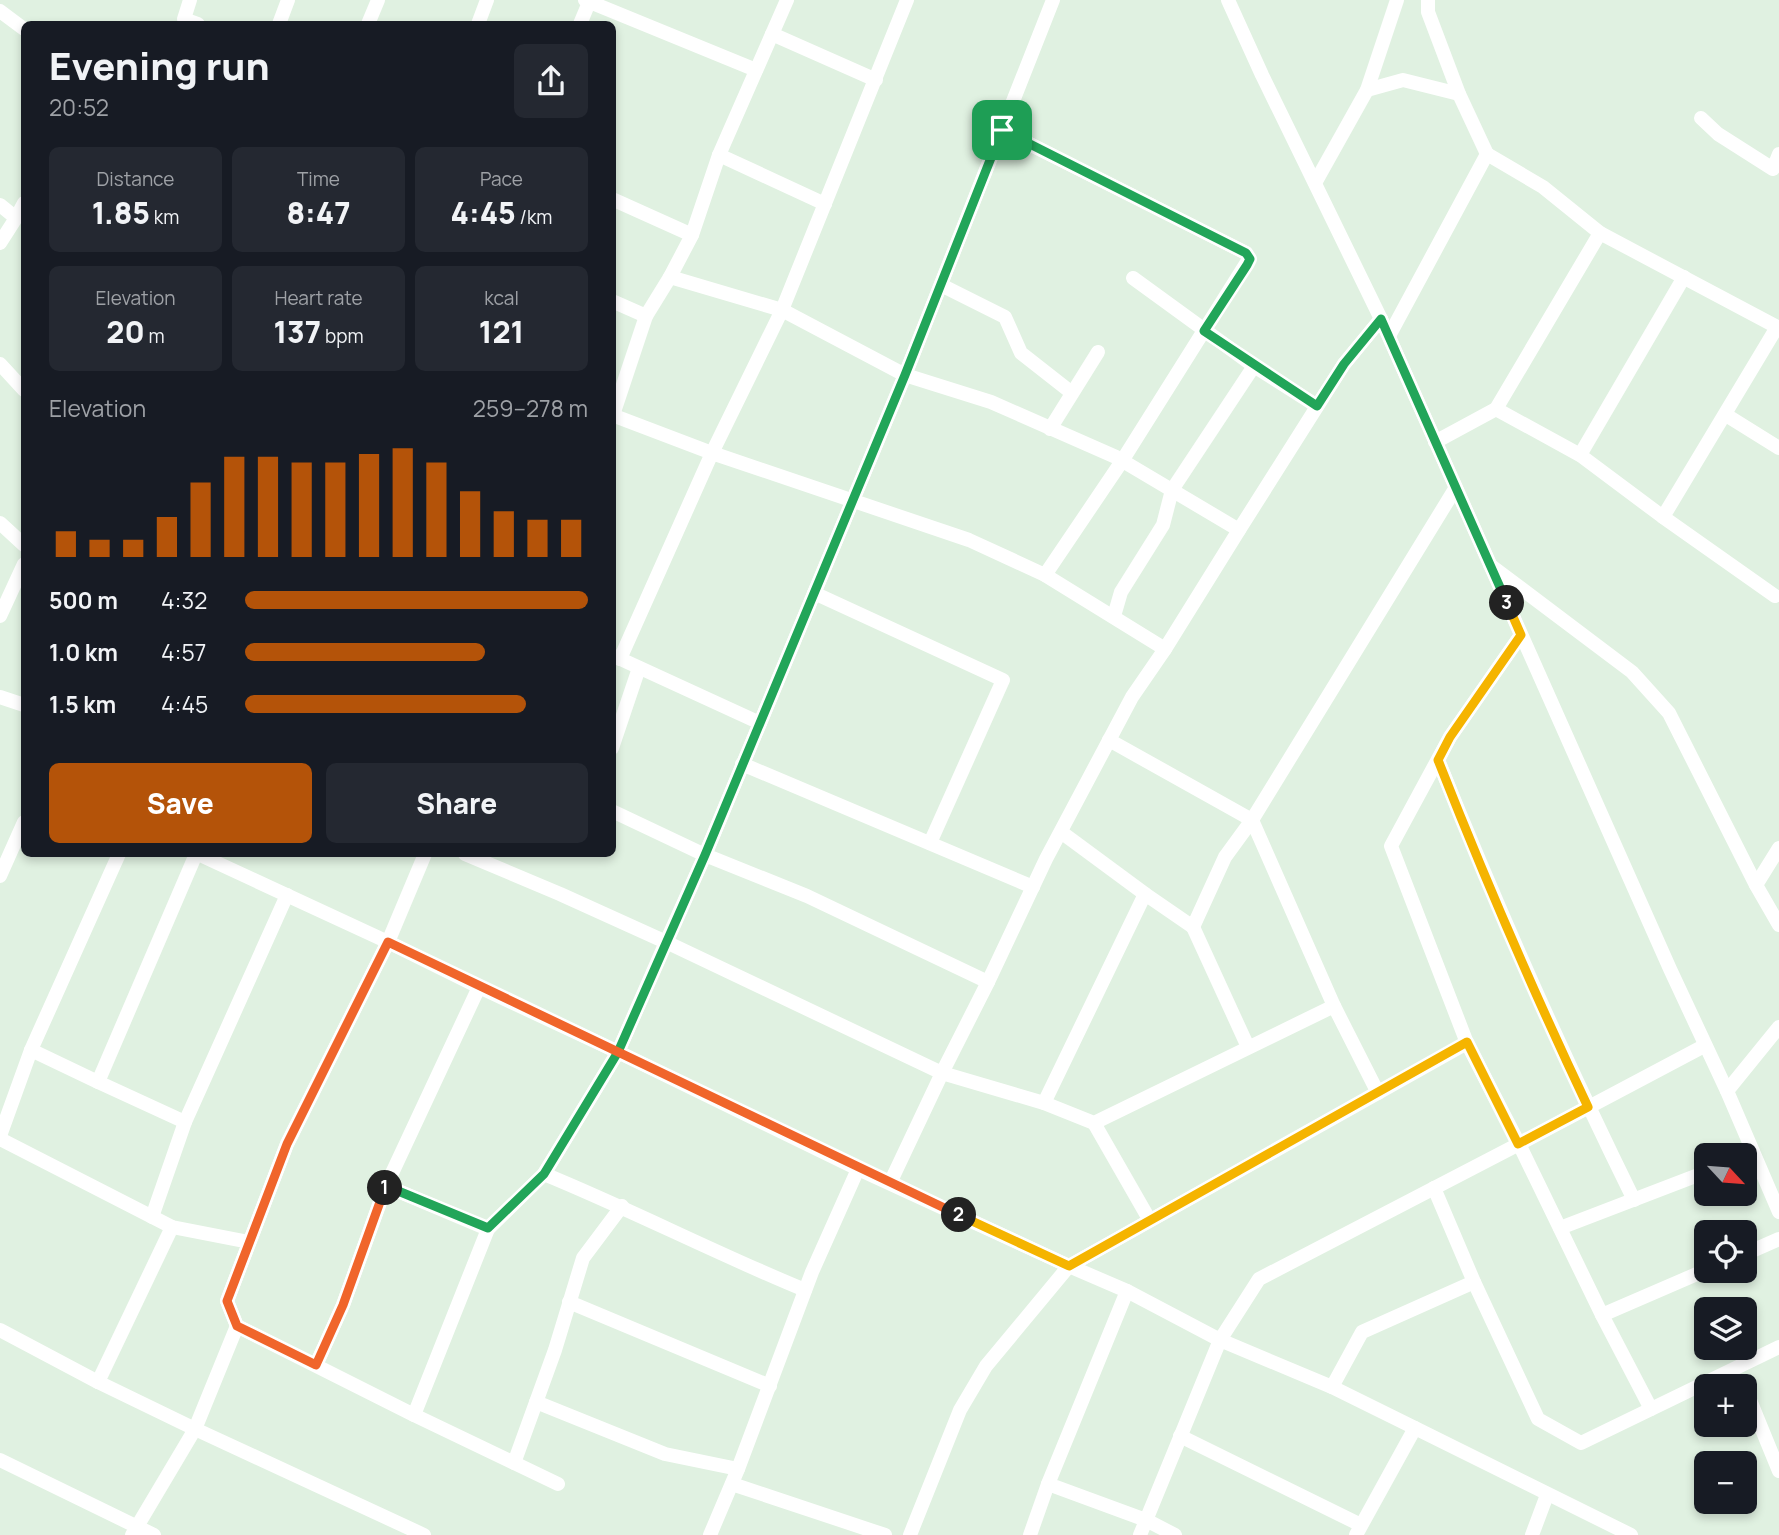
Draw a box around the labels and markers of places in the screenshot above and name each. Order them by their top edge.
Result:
pin [972,100,1032,160]
pin: 3 [1490,586,1524,620]
pin: 1 [368,1170,402,1206]
pin: 2 [942,1198,976,1232]

